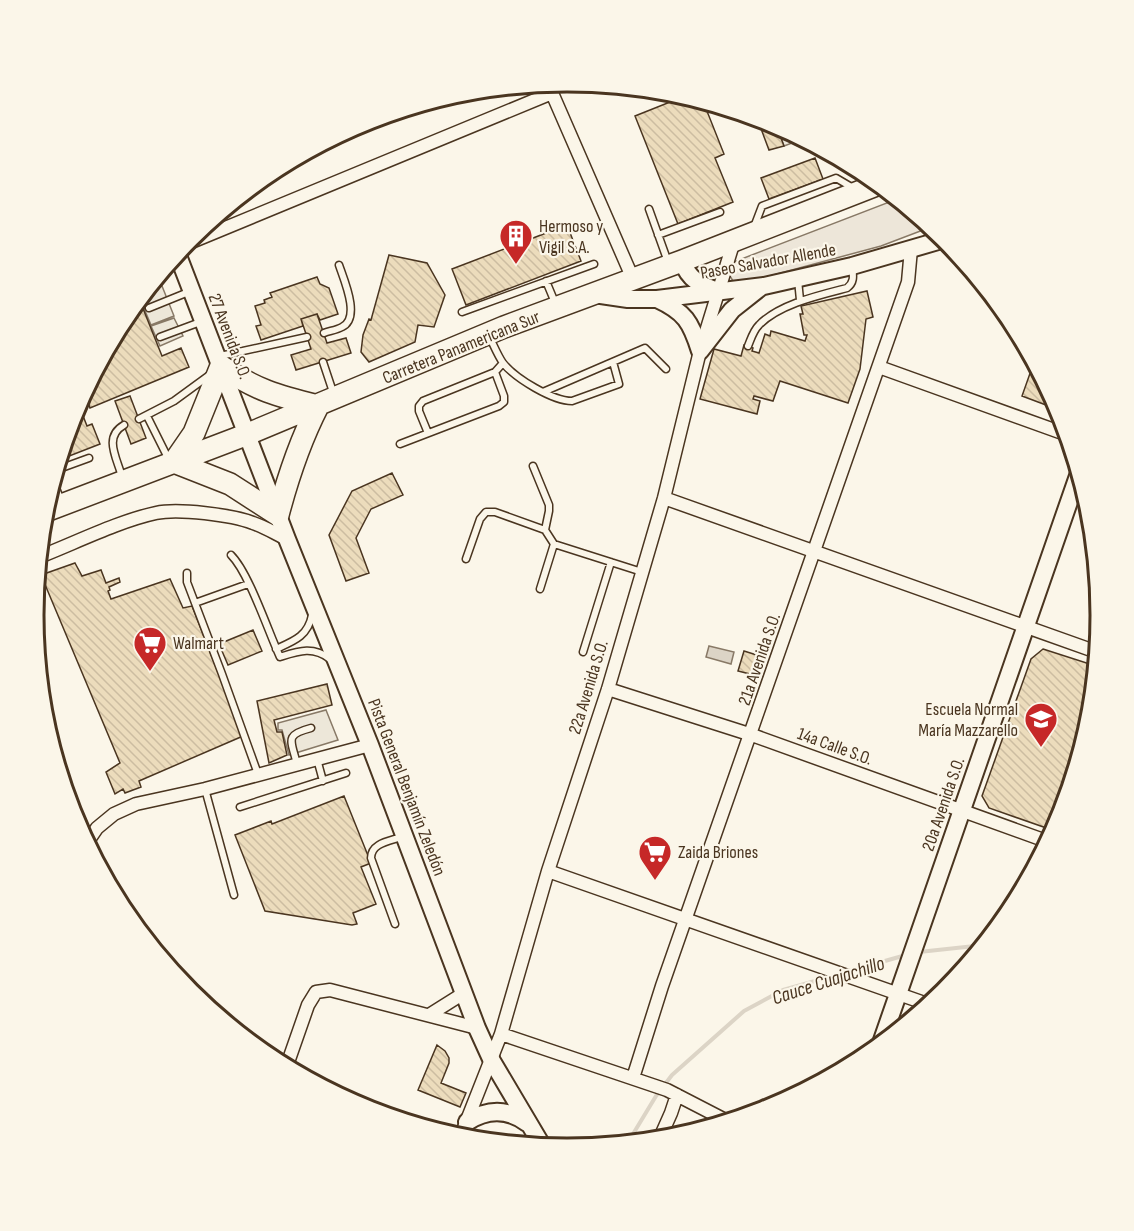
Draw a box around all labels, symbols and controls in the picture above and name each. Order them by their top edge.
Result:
place label: Hermoso y Vigil S.A. [539,216,603,258]
building icon: Hermoso y Vigil S.A. [498,218,534,265]
street label: Paseo Salvador Allende [699,239,837,284]
street label: 27 Avenida S.O. [204,290,255,382]
street label: Carretera Panamericana Sur [379,306,543,389]
street label: 21a Avenida S.O. [734,610,785,708]
supermarket icon: Walmart [132,625,168,672]
place label: Walmart [173,633,224,654]
street label: 22a Avenida S.O. [564,638,613,737]
street label: Pista General Benjamín Zeledón [363,696,450,879]
place label: Escuela Normal María Mazzarello [918,699,1018,741]
school or university icon: Escuela Normal María Mazzarello [1023,701,1059,748]
street label: 14a Calle S.O. [794,723,875,770]
street label: 20a Avenida S.O. [918,755,969,854]
supermarket icon: Zaida Briones [637,834,673,881]
place label: Zaida Briones [678,842,758,863]
water label: Cauce Cuajachillo [769,951,888,1010]

